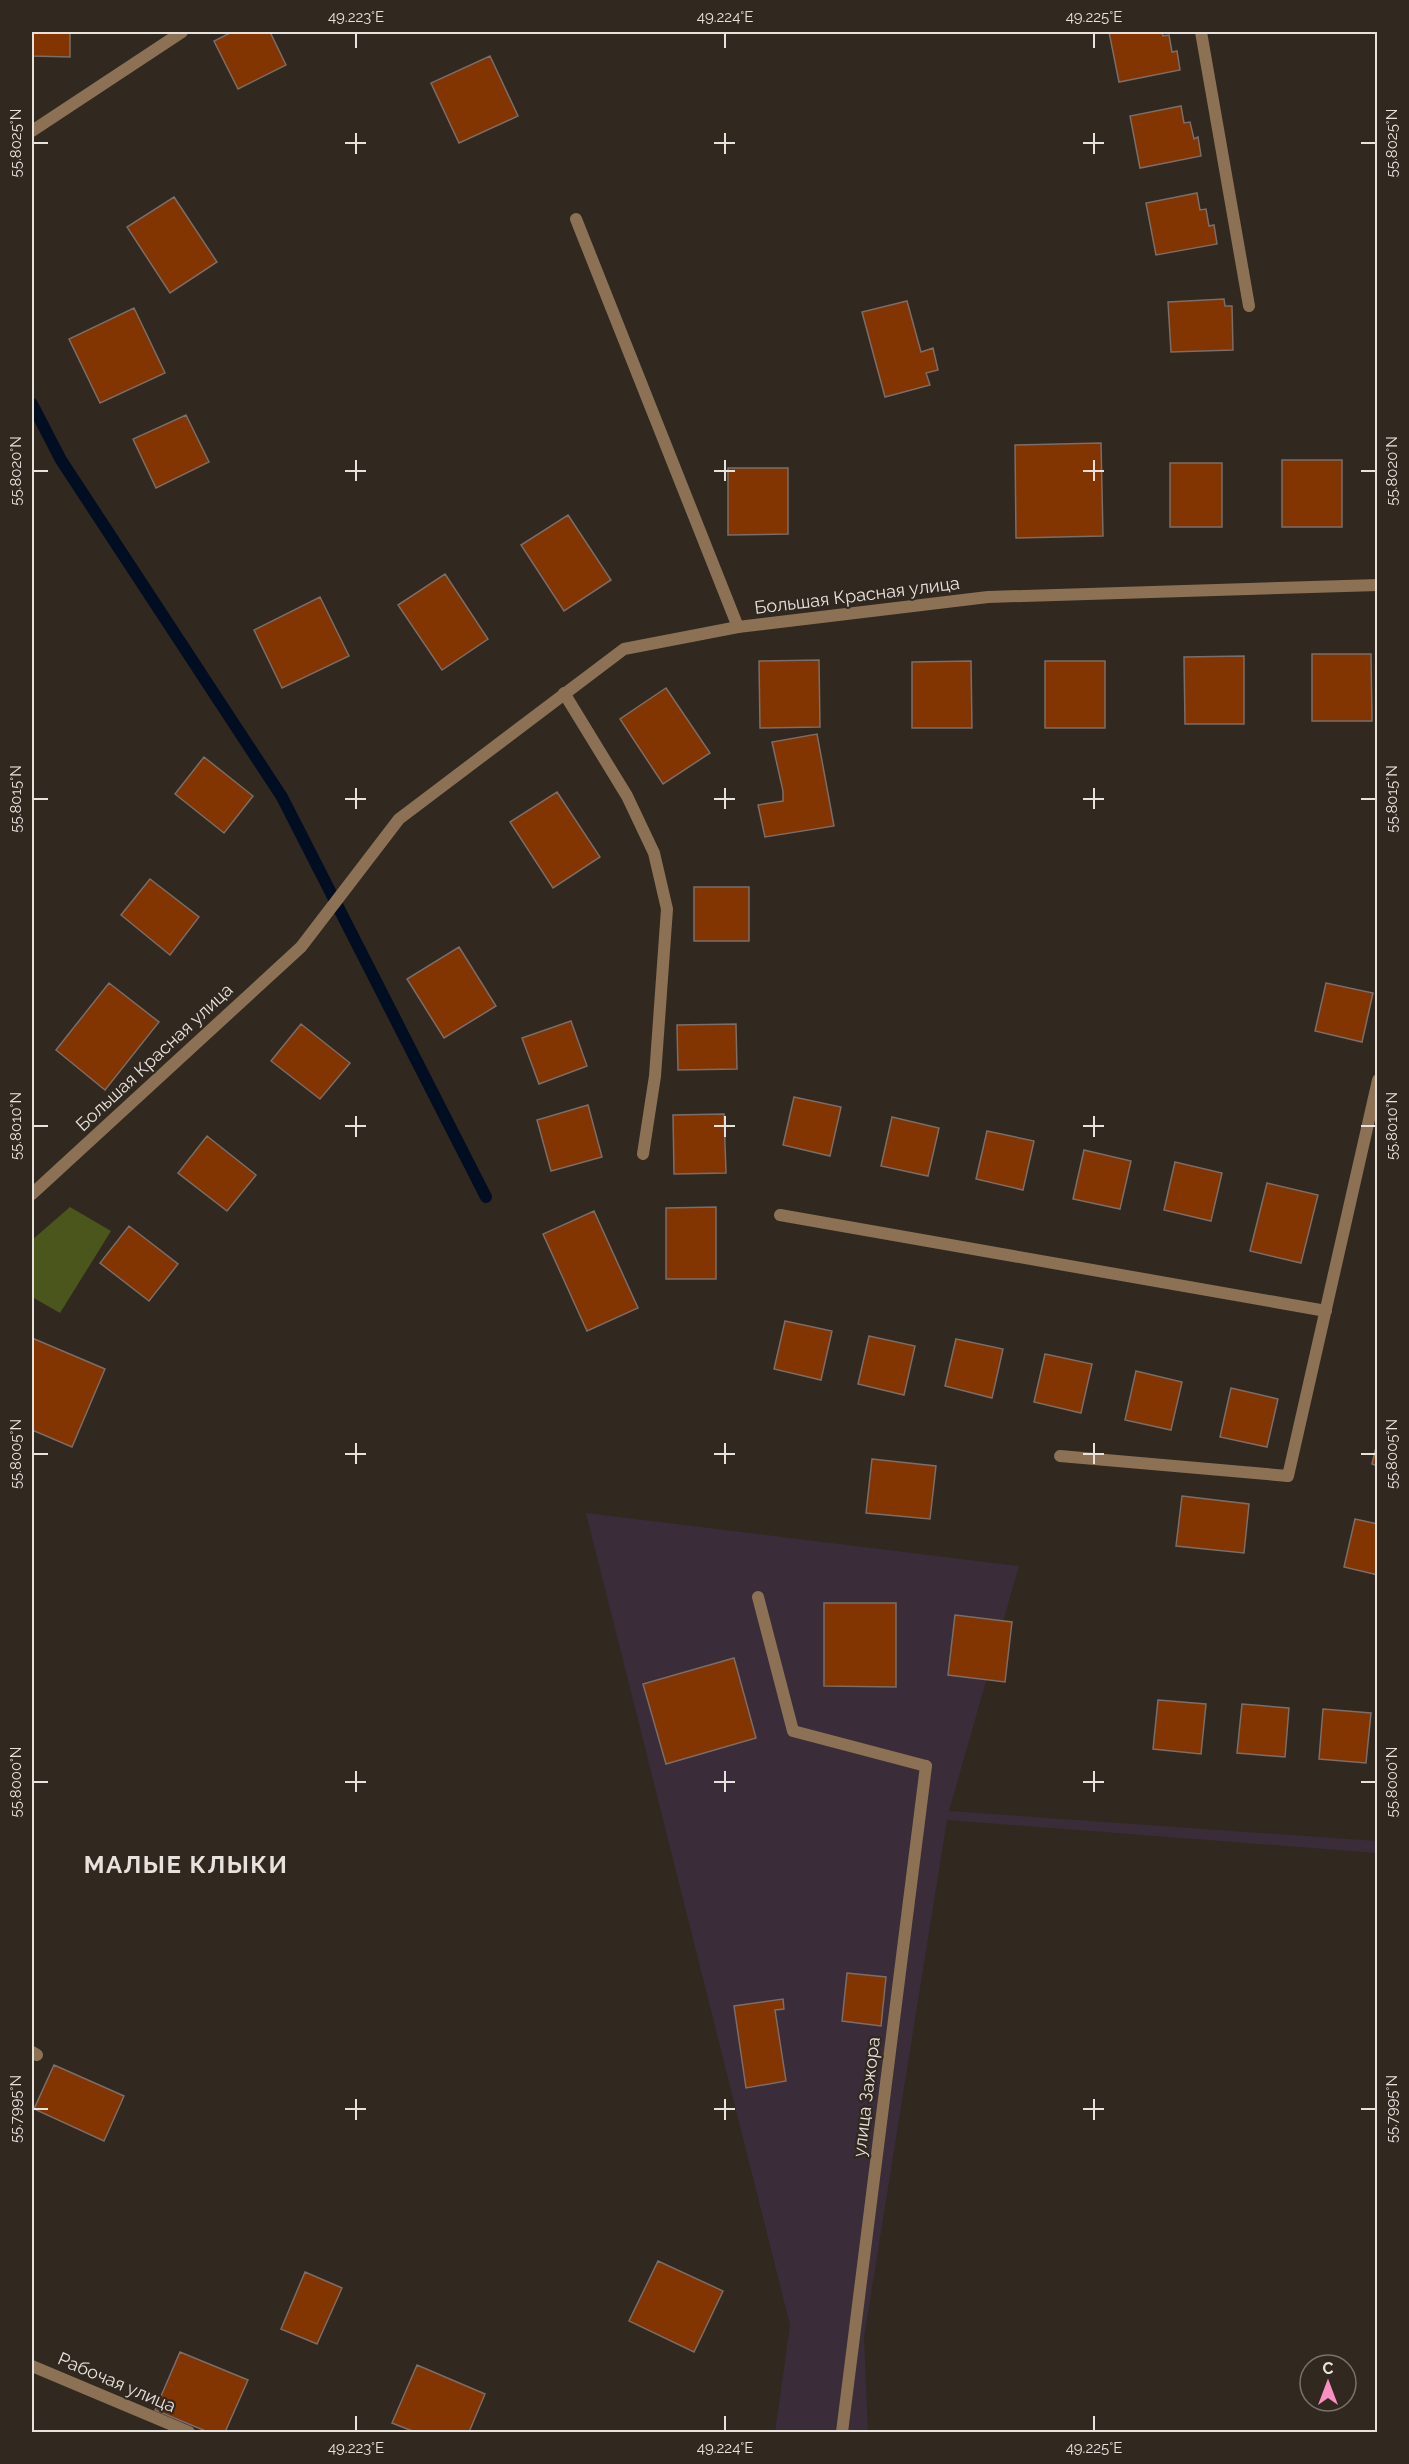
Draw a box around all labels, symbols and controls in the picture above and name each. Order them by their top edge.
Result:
text: 49.223°E [328,8,384,26]
text: 49.224°E [697,8,753,26]
text: 49.225°E [1066,8,1122,26]
text: 55.8025°N [7,109,25,177]
text: 55.8025°N [1383,109,1401,177]
text: 55.8020°N [7,436,25,506]
text: 55.8020°N [1383,436,1401,506]
street label: Большая Красная улица [753,572,961,618]
text: 55.8015°N [7,765,25,833]
text: 55.8015°N [1383,765,1401,833]
street label: Большая Красная улица [71,979,237,1135]
text: 55.8010°N [7,1092,25,1160]
text: 55.8010°N [1383,1092,1401,1160]
text: 55.8005°N [7,1419,25,1489]
text: 55.8005°N [1383,1419,1401,1489]
text: 55.8000°N [7,1747,25,1817]
text: 55.8000°N [1383,1747,1401,1817]
district label: МАЛЫЕ КЛЫКИ [84,1850,288,1879]
street label: улица Зажора [848,2036,884,2158]
text: 55.7995°N [7,2075,25,2143]
text: 55.7995°N [1383,2075,1401,2143]
street label: Рабочая улица [55,2348,179,2416]
north arrow [1298,2353,1358,2413]
text: С [1323,2359,1334,2378]
text: 49.223°E [328,2439,384,2457]
text: 49.224°E [697,2439,753,2457]
text: 49.225°E [1066,2439,1122,2457]

